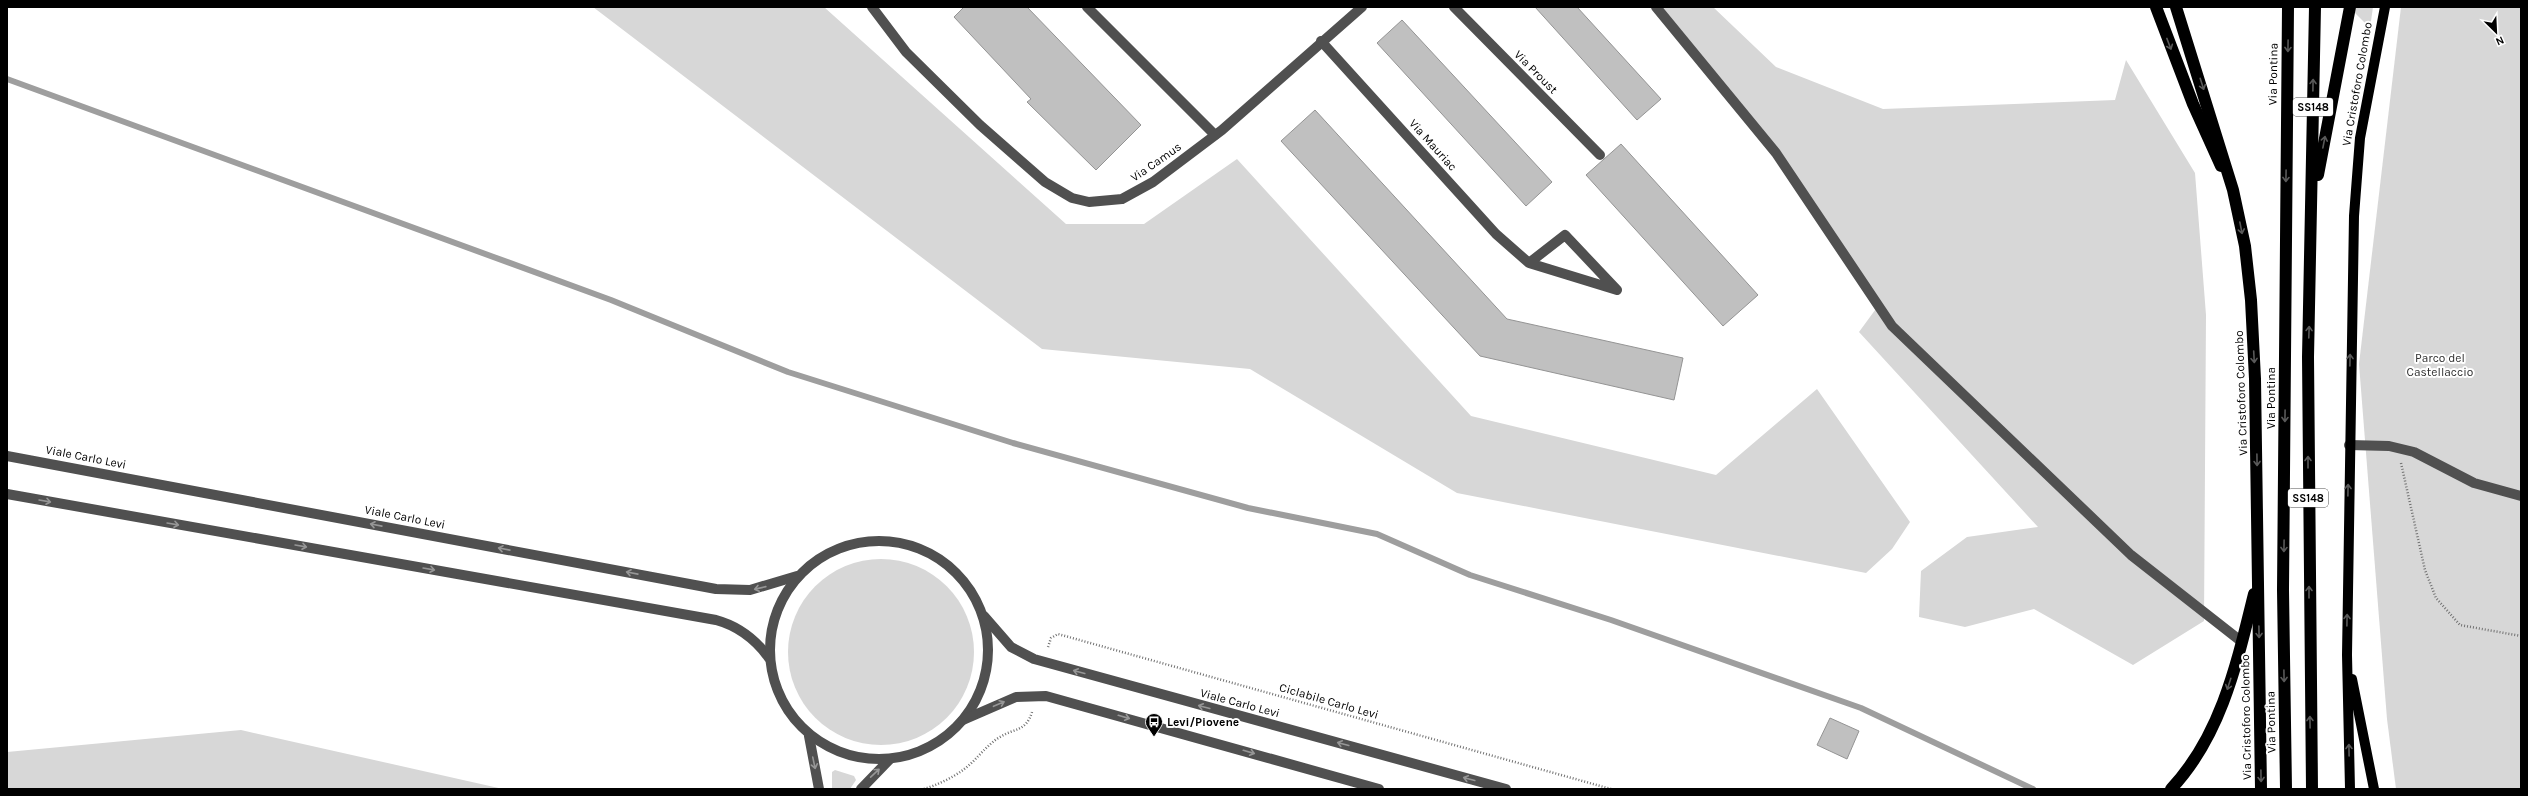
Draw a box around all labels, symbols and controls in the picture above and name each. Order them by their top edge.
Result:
north arrow [2476,12,2516,52]
street label: Via Cristoforo Colombo [2339,21,2375,147]
text: N [2494,33,2506,48]
one-way arrow [2166,37,2174,49]
one-way arrow [2284,39,2292,52]
street label: Via Pontina [2265,43,2281,105]
street label: Via Proust [1511,47,1561,97]
one-way arrow [2199,77,2206,90]
one-way arrow [2309,79,2317,92]
road number: SS148 [2293,98,2333,116]
street label: Via Mauriac [1406,116,1460,174]
one-way arrow [2321,136,2329,149]
street label: Via Camus [1128,139,1184,185]
one-way arrow [2282,169,2290,182]
one-way arrow [2237,221,2245,234]
one-way arrow [2305,326,2312,339]
street label: Via Cristoforo Colombo [2232,330,2250,456]
one-way arrow [2251,350,2258,363]
park label: Parco del Castellaccio [2407,351,2473,379]
one-way arrow [2346,354,2354,367]
street label: Via Pontina [2264,367,2278,429]
one-way arrow [2281,409,2289,422]
street label: Viale Carlo Levi [45,442,127,472]
one-way arrow [2253,453,2260,466]
one-way arrow [2304,456,2312,469]
one-way arrow [2344,484,2352,497]
road number: SS148 [2288,489,2328,507]
one-way arrow [39,497,52,505]
street label: Viale Carlo Levi [364,502,446,532]
one-way arrow [166,520,179,528]
one-way arrow [370,521,383,529]
one-way arrow [2280,539,2288,552]
one-way arrow [294,543,307,551]
one-way arrow [498,545,511,553]
one-way arrow [422,565,435,573]
one-way arrow [626,569,639,577]
one-way arrow [753,585,766,592]
one-way arrow [2305,586,2313,599]
one-way arrow [2343,614,2351,627]
one-way arrow [2255,625,2263,638]
street label: Via Cristoforo Colombo [2238,654,2254,780]
one-way arrow [1073,668,1086,675]
one-way arrow [2280,669,2288,682]
one-way arrow [2225,677,2232,690]
street label: Ciclabile Carlo Levi [1278,680,1380,722]
street label: Viale Carlo Levi [1199,686,1281,720]
street label: Via Pontina [2263,691,2279,753]
one-way arrow [992,700,1004,707]
one-way arrow [1198,702,1211,710]
bus stop icon: Levi/Piovene [1144,712,1164,737]
one-way arrow [1118,714,1131,721]
place label: Levi/Piovene [1167,715,1239,729]
one-way arrow [2307,716,2314,729]
one-way arrow [1337,740,1350,748]
one-way arrow [2345,744,2353,757]
one-way arrow [1243,749,1256,756]
one-way arrow [810,756,818,769]
one-way arrow [870,769,880,778]
one-way arrow [2257,769,2265,782]
one-way arrow [1462,775,1475,782]

